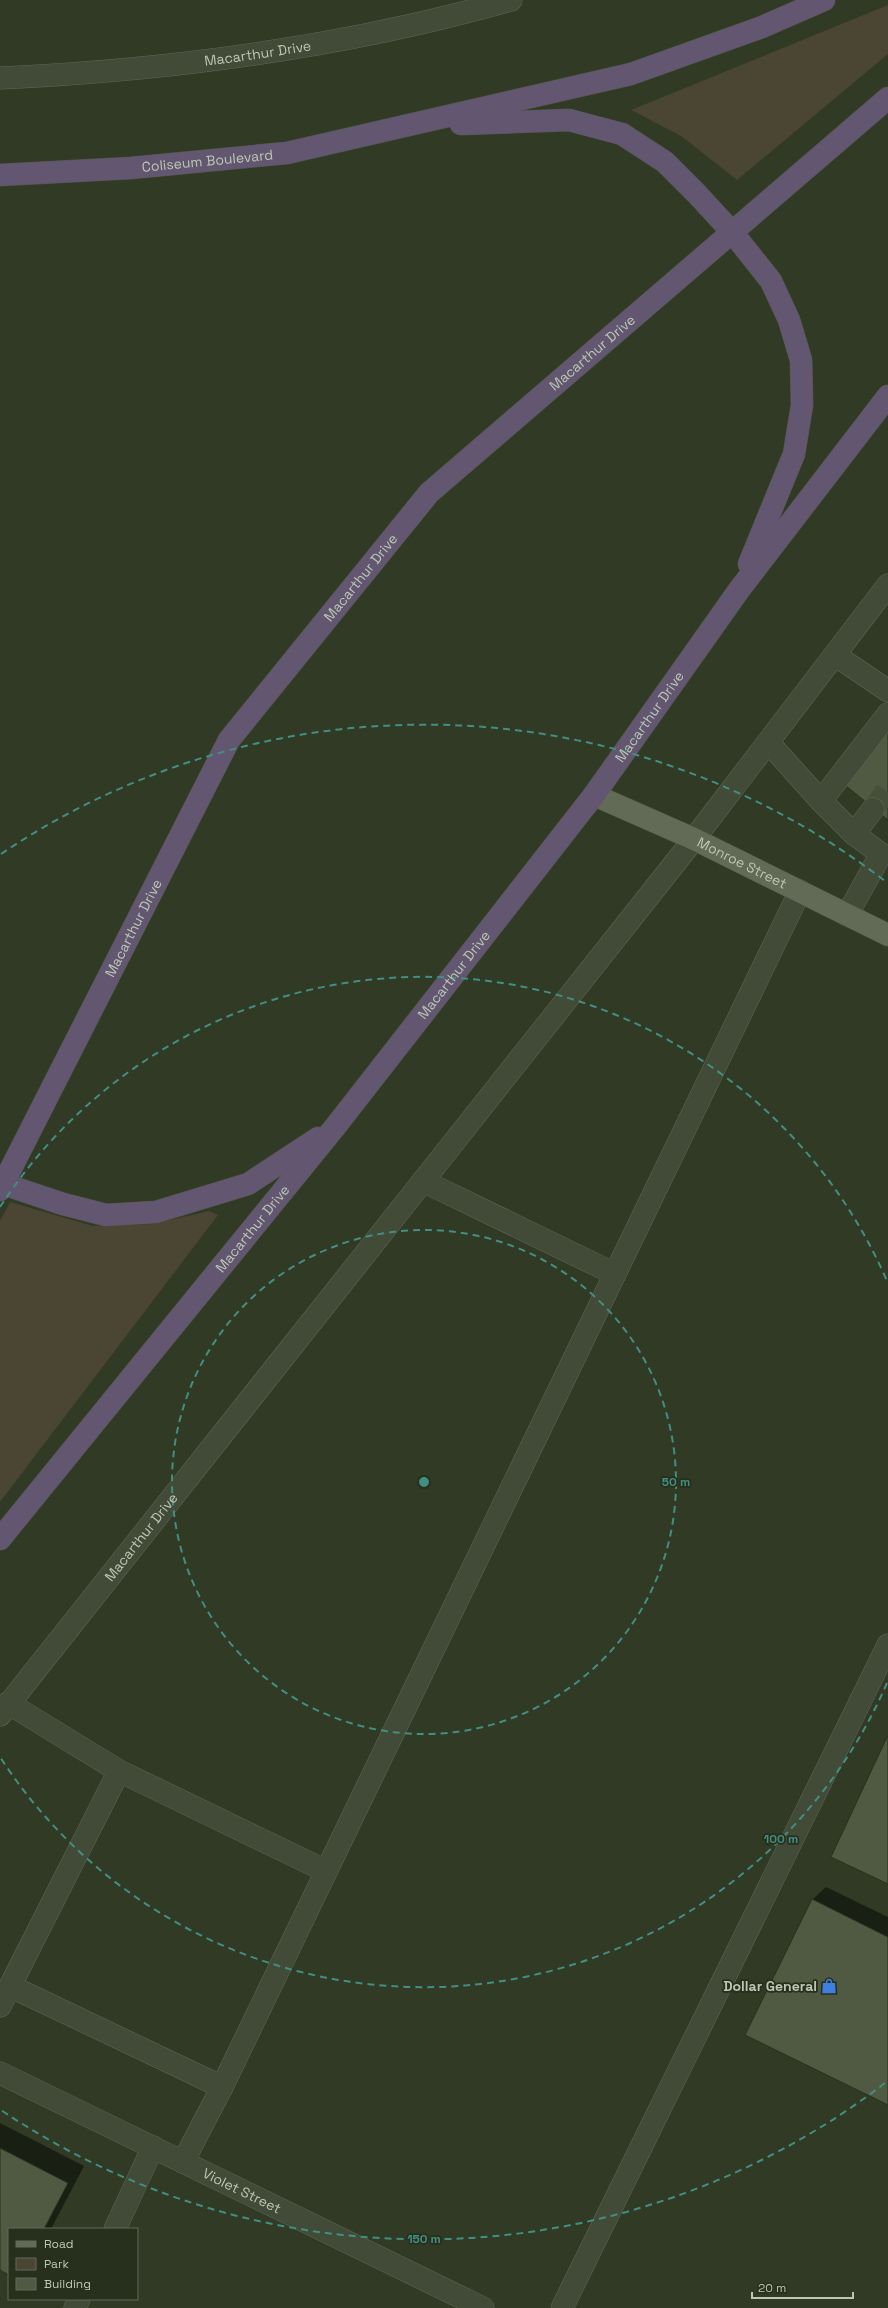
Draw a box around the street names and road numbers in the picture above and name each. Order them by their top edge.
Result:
street label: Macarthur Drive [203,36,312,70]
street label: Coliseum Boulevard [141,145,274,176]
street label: Macarthur Drive [545,311,639,395]
street label: Macarthur Drive [320,530,401,625]
street label: Macarthur Drive [611,668,688,766]
street label: Monroe Street [694,833,790,893]
street label: Macarthur Drive [101,876,166,980]
street label: Macarthur Drive [413,927,494,1023]
street label: Macarthur Drive [211,1181,293,1276]
street label: Macarthur Drive [100,1489,181,1585]
street label: Violet Street [200,2164,284,2217]

